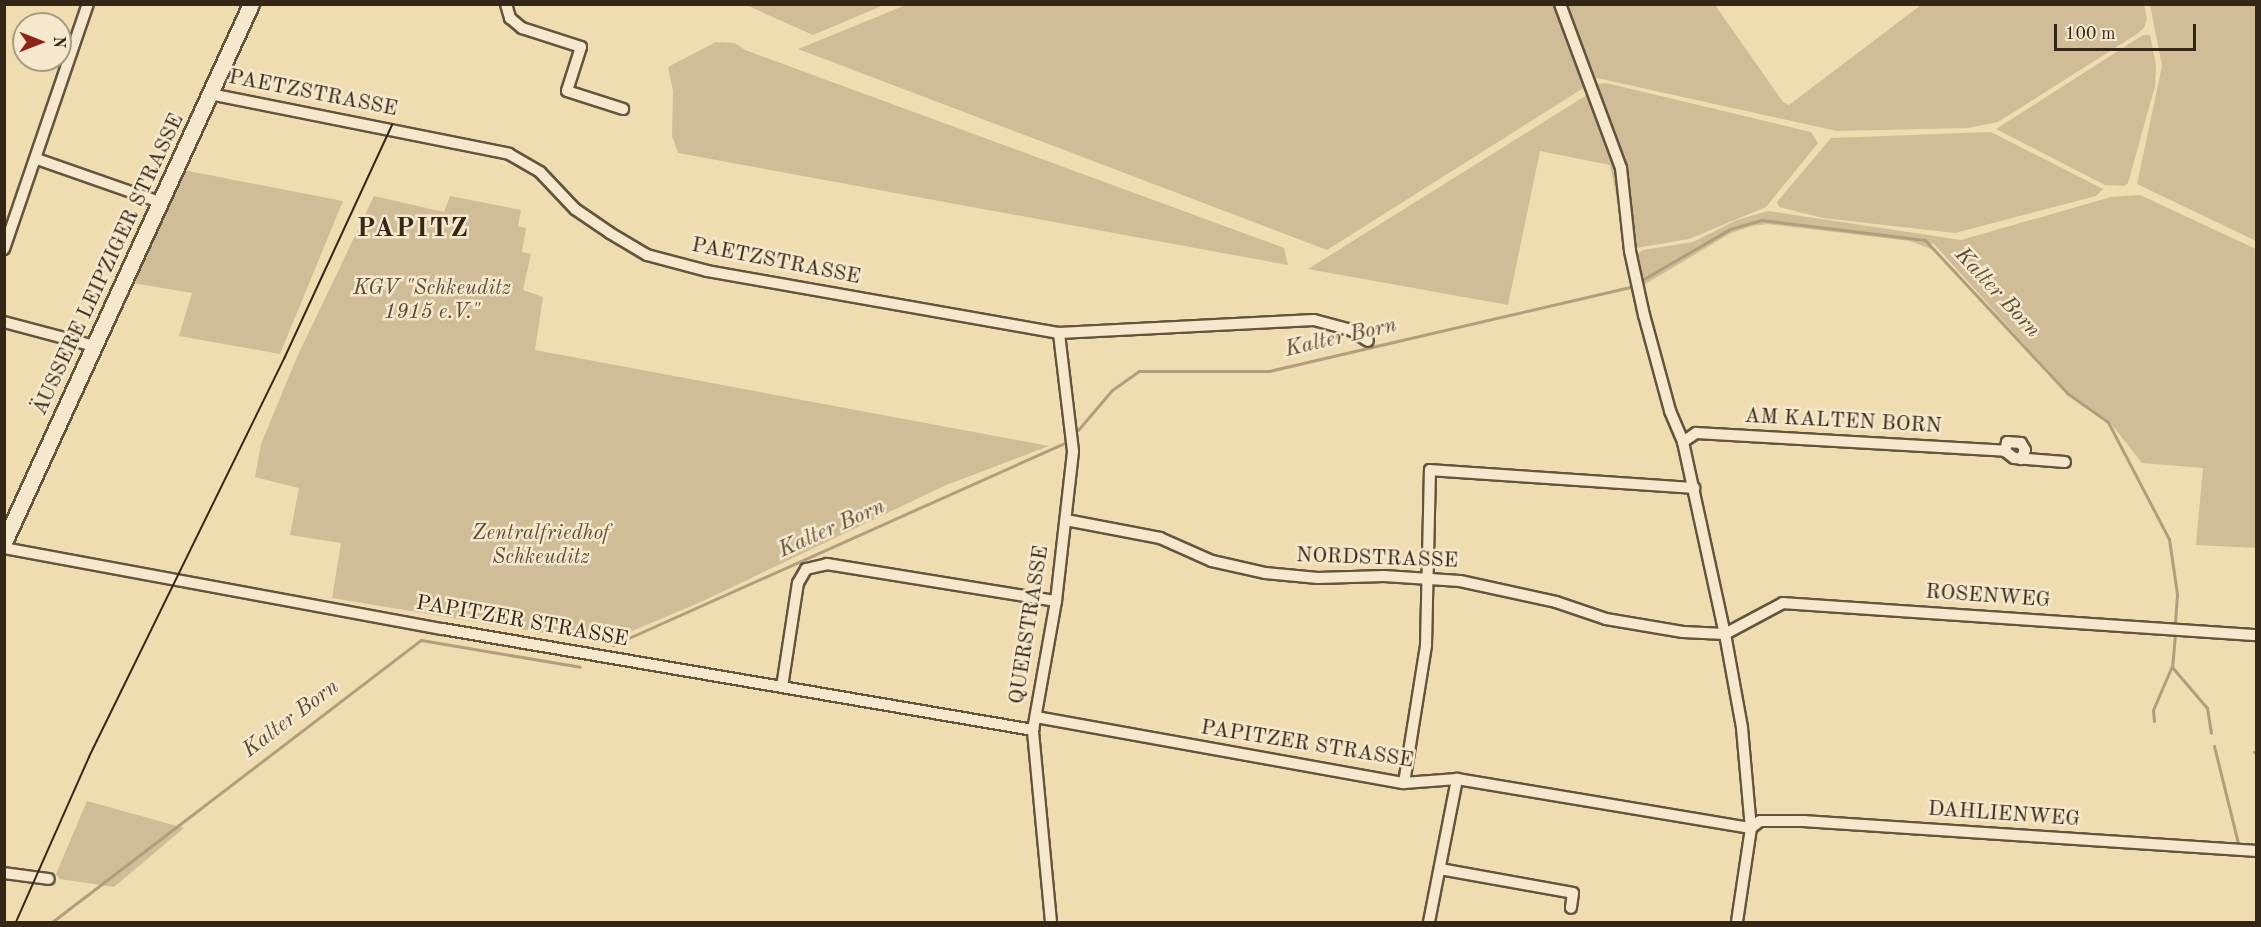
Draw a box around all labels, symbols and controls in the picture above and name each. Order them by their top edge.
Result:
north arrow [12,12,72,72]
scale bar [2057,12,2200,50]
text: 100 m [2065,25,2116,43]
text: N [50,36,66,48]
street label: PAETZSTRASSE [226,65,400,123]
street label: ÄUSSERE LEIPZIGER STRASSE [28,110,190,420]
district label: PAPITZ [357,213,469,245]
street label: PAETZSTRASSE [689,233,863,291]
water label: Kalter Born [1949,242,2045,344]
park label: KGV "Schkeuditz 1915 e.V." [353,276,511,326]
water label: Kalter Born [1283,312,1399,364]
street label: AM KALTEN BORN [1744,404,1942,440]
water label: Kalter Born [775,494,889,564]
park label: Zentralfriedhof Schkeuditz [472,521,610,571]
street label: QUERSTRASSE [1005,544,1055,706]
street label: NORDSTRASSE [1296,544,1458,574]
street label: ROSENWEG [1925,580,2051,614]
street label: PAPITZER STRASSE [414,591,630,653]
water label: Kalter Born [238,674,344,764]
street label: PAPITZER STRASSE [1199,716,1415,774]
street label: DAHLIENWEG [1927,797,2081,833]

